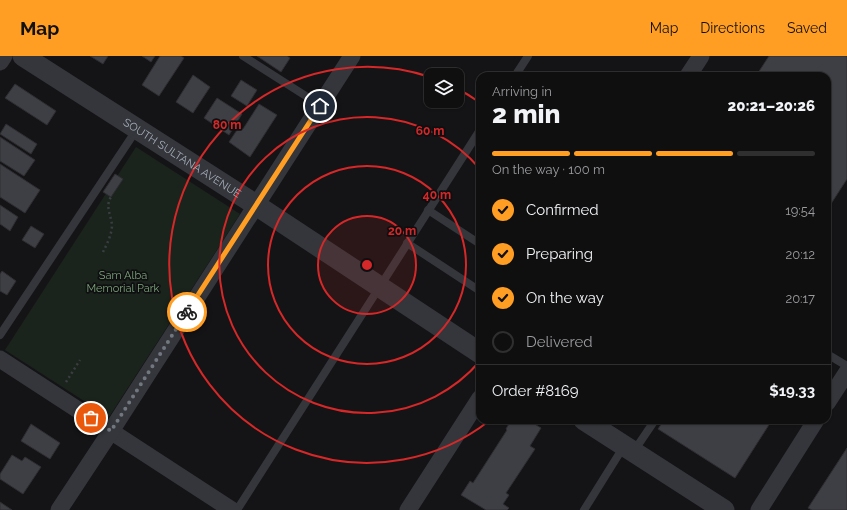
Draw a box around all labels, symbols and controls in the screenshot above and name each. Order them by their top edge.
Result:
text: Map [20,17,59,39]
text: Map [650,20,678,36]
text: Directions [700,20,765,36]
text: Saved [787,20,827,36]
map controls [424,68,464,108]
button: layers [424,68,464,108]
text: Arriving in [492,84,552,99]
pin [303,89,337,123]
icon: home [309,95,331,117]
text: 20:21–20:26 [727,97,815,115]
text: 2 min [492,99,560,129]
street label: SOUTH SULTANA AVENUE [121,115,244,200]
text: 80 m [213,118,241,132]
text: 60 m [416,124,444,138]
text: On the way · 100 m [492,162,605,177]
text: 40 m [423,188,451,202]
icon: check [492,199,514,221]
text: Confirmed [526,201,599,219]
text: 19:54 [785,203,815,218]
text: 20 m [388,224,416,238]
icon: check [492,243,514,265]
text: Preparing [526,245,593,263]
text: 20:12 [785,247,815,262]
centre of rings [360,258,374,272]
park label: Sam Alba Memorial Park [87,269,160,295]
icon: check [492,287,514,309]
text: On the way [526,289,604,307]
text: 20:17 [785,291,815,306]
courier [167,292,207,332]
icon: bike [176,301,198,323]
text: Delivered [526,333,593,351]
text: Order #8169 [492,382,579,400]
text: $19.33 [769,382,815,400]
pin [74,401,108,435]
icon: bag [80,407,102,429]

